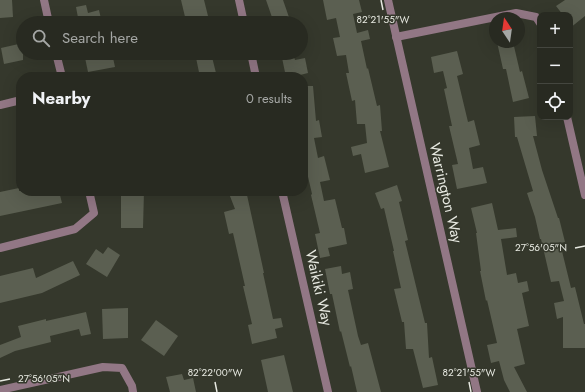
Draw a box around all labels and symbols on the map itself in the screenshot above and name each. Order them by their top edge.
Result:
text: 82°21'55"W [357,12,409,27]
north arrow [489,12,525,48]
street label: Warrington Way [424,141,468,246]
text: 27°56'05"N [515,240,567,255]
street label: Waikiki Way [300,248,338,328]
text: 82°22'00"W [188,365,242,380]
text: 82°21'55"W [443,365,495,380]
text: 27°56'05"N [18,371,70,386]

